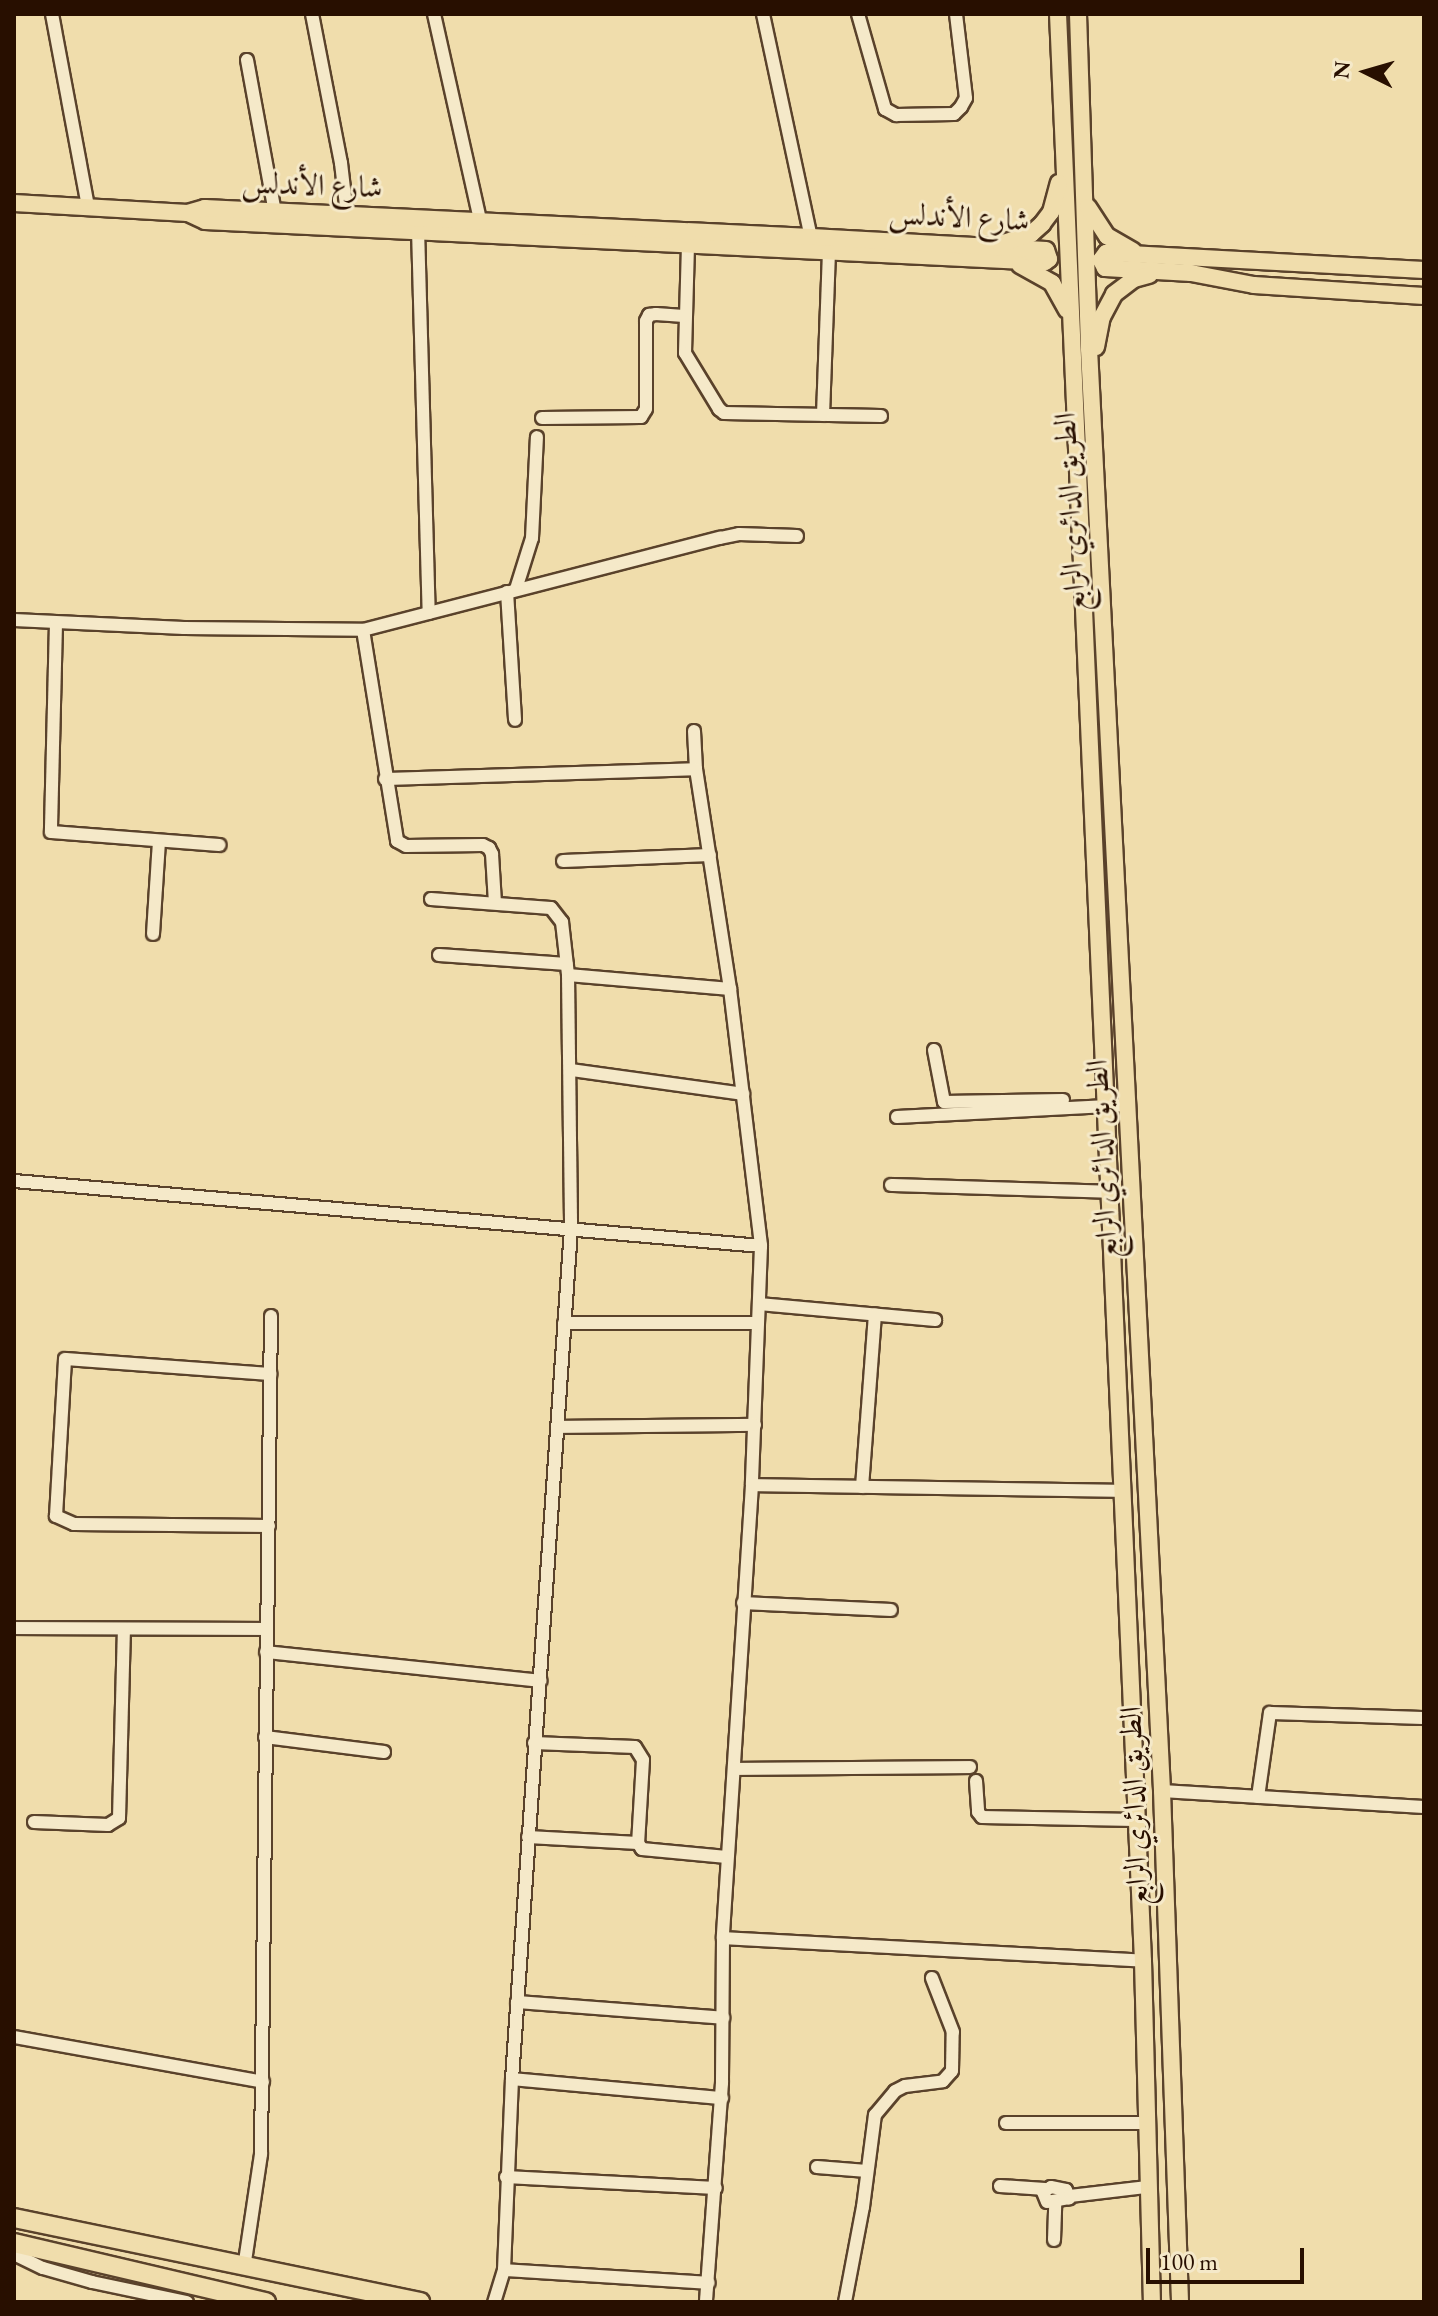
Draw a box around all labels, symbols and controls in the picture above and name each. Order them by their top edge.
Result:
north arrow [1326,32,1406,112]
text: N [1326,60,1357,80]
street label: شارع الأندلس [241,165,383,205]
street label: شارع الأندلس [888,195,1030,239]
street label: الطريق الدائري الرابع [1047,412,1093,612]
street label: الطريق الدائري الرابع [1079,1059,1125,1259]
street label: الطريق الدائري الرابع [1113,1706,1155,1906]
scale bar [1150,2232,1308,2282]
text: 100 m [1160,2246,1218,2277]

